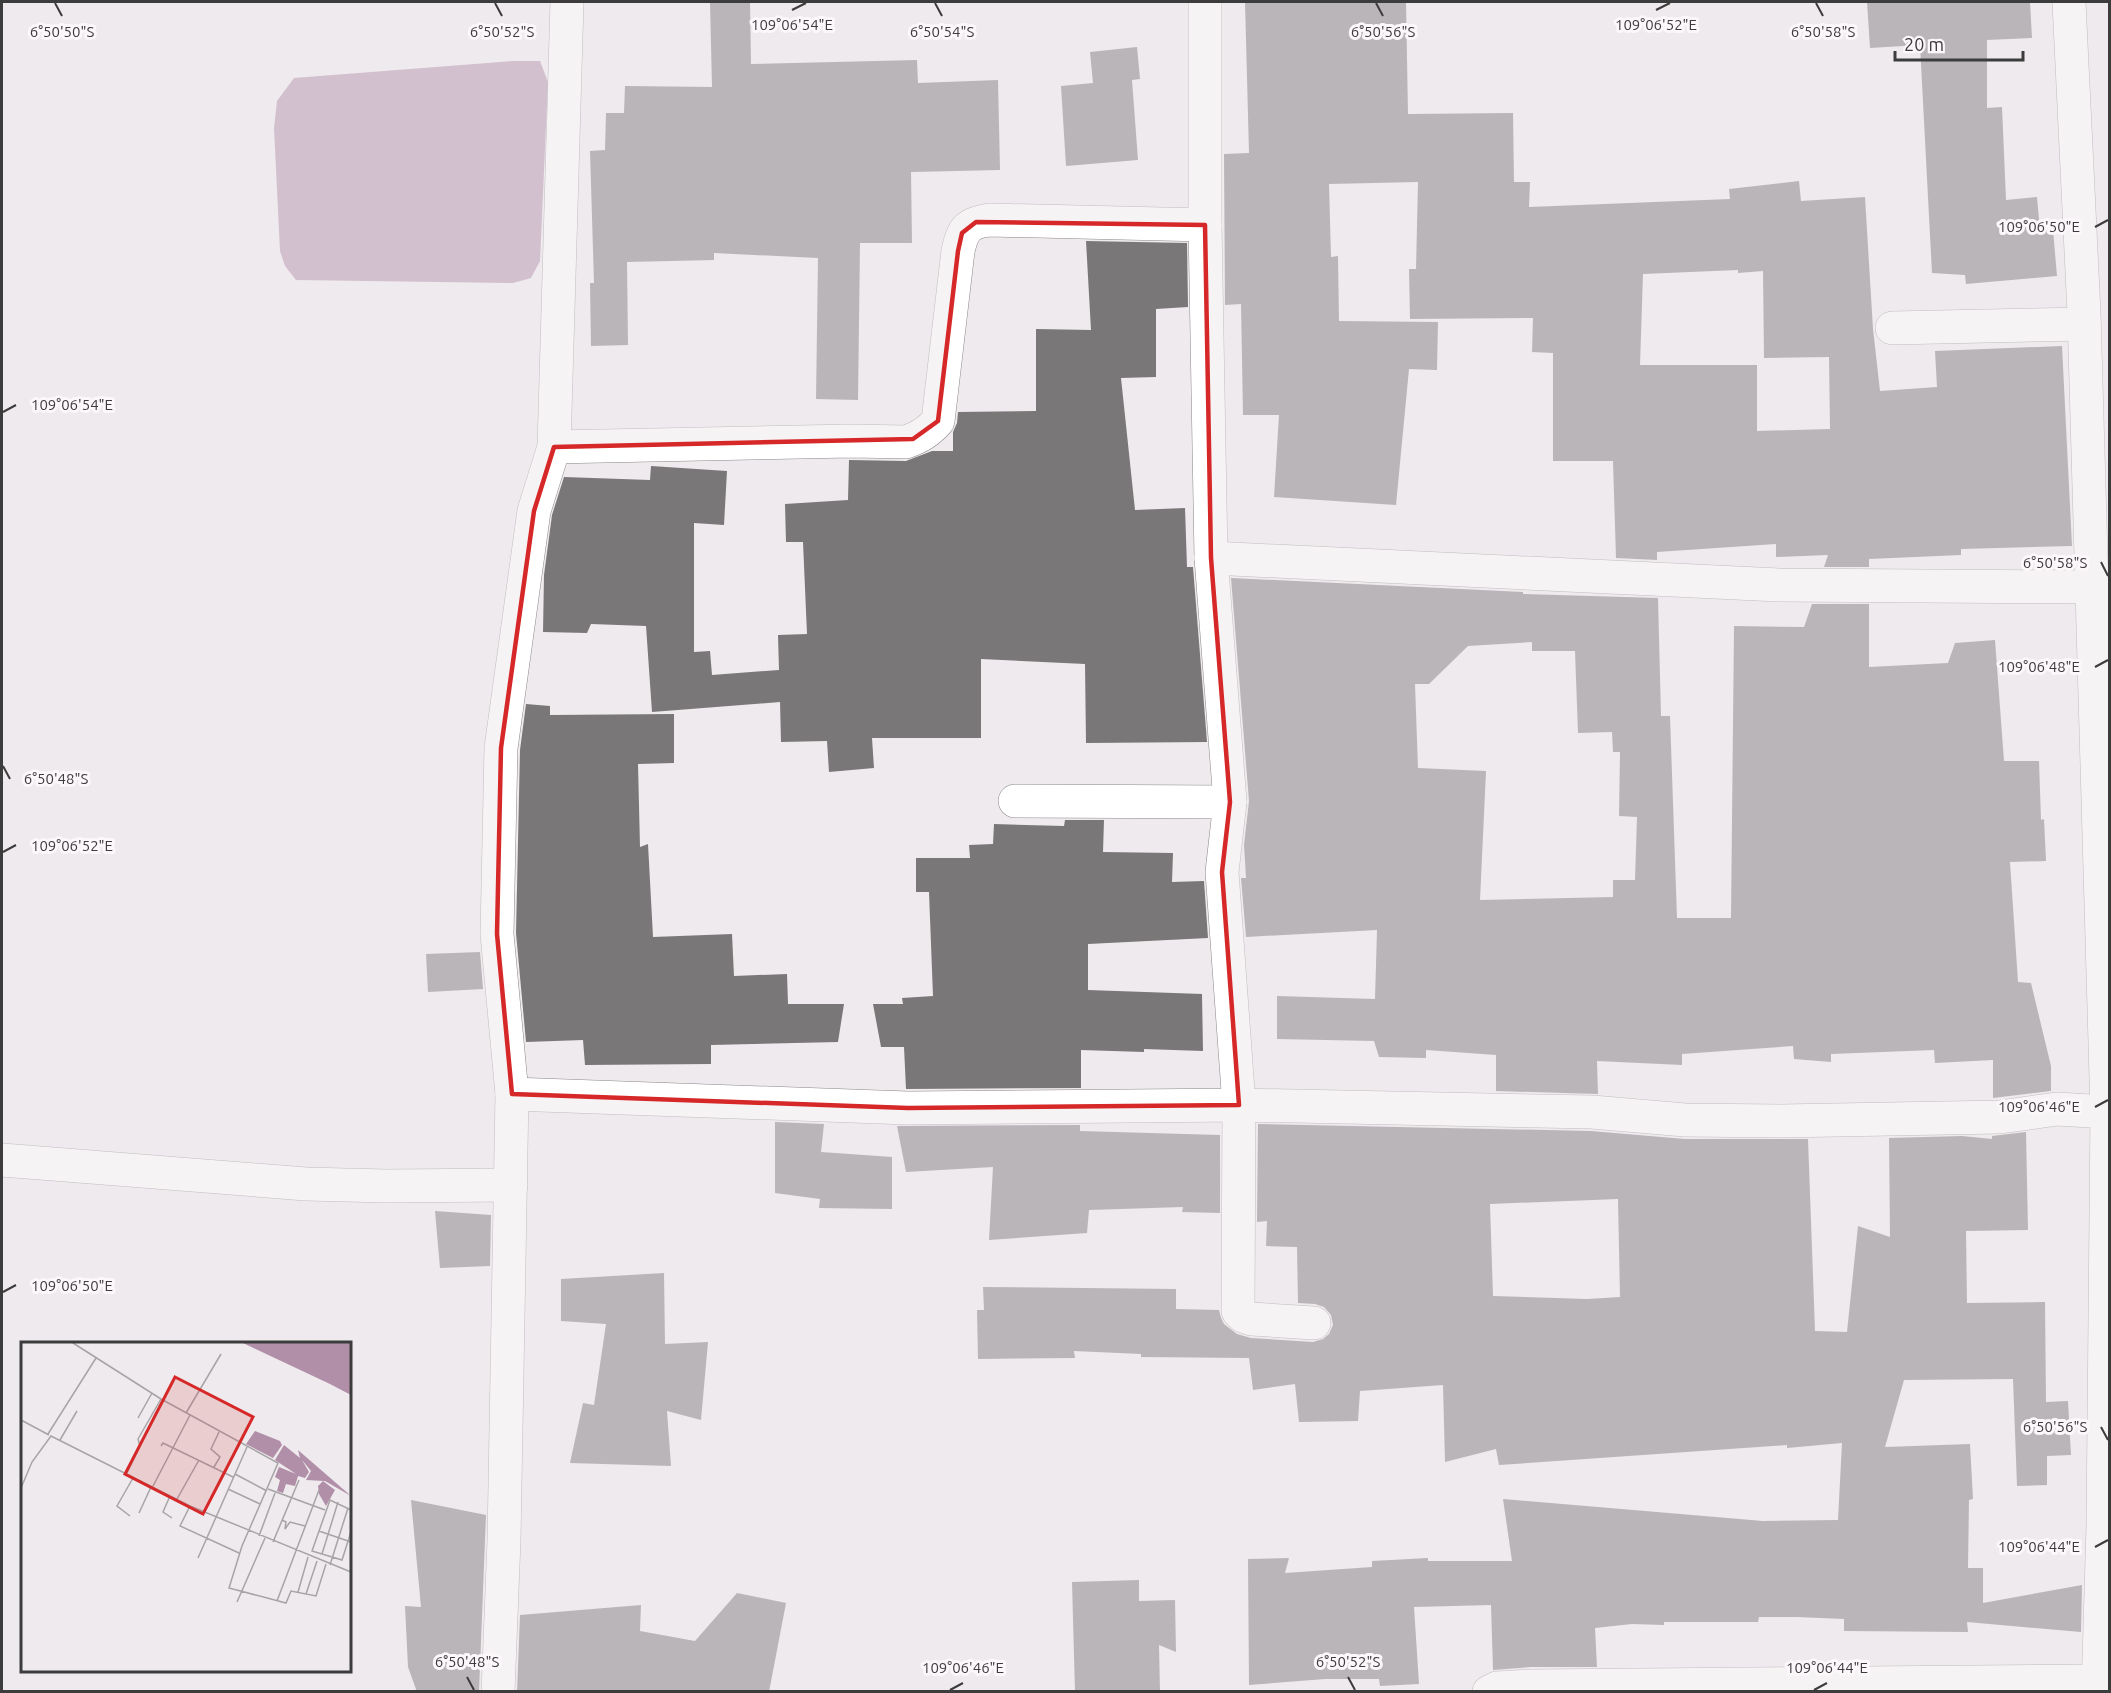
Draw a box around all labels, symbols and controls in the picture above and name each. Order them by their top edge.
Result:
text: 109°06'54"E [751,16,833,33]
text: 109°06'52"E [1615,16,1697,33]
text: 6°50'50"S [30,23,94,40]
text: 6°50'52"S [470,23,534,40]
text: 6°50'54"S [910,23,974,40]
text: 6°50'56"S [1351,23,1415,40]
text: 6°50'58"S [1791,23,1855,40]
scale bar [1895,24,2022,62]
text: 20 m [1904,34,1944,54]
text: 109°06'50"E [1998,218,2080,235]
text: 109°06'54"E [31,396,113,413]
text: 6°50'58"S [2023,554,2087,571]
text: 109°06'48"E [1998,658,2080,675]
text: 6°50'48"S [24,770,88,787]
text: 109°06'52"E [31,837,113,854]
text: 109°06'46"E [1998,1098,2080,1115]
text: 109°06'50"E [31,1277,113,1294]
inset map [21,1342,351,1672]
text: 6°50'56"S [2023,1418,2087,1435]
text: 109°06'44"E [1998,1538,2080,1555]
text: 6°50'48"S [435,1653,499,1670]
text: 6°50'52"S [1316,1653,1380,1670]
text: 109°06'46"E [922,1659,1004,1676]
text: 109°06'44"E [1786,1659,1868,1676]

